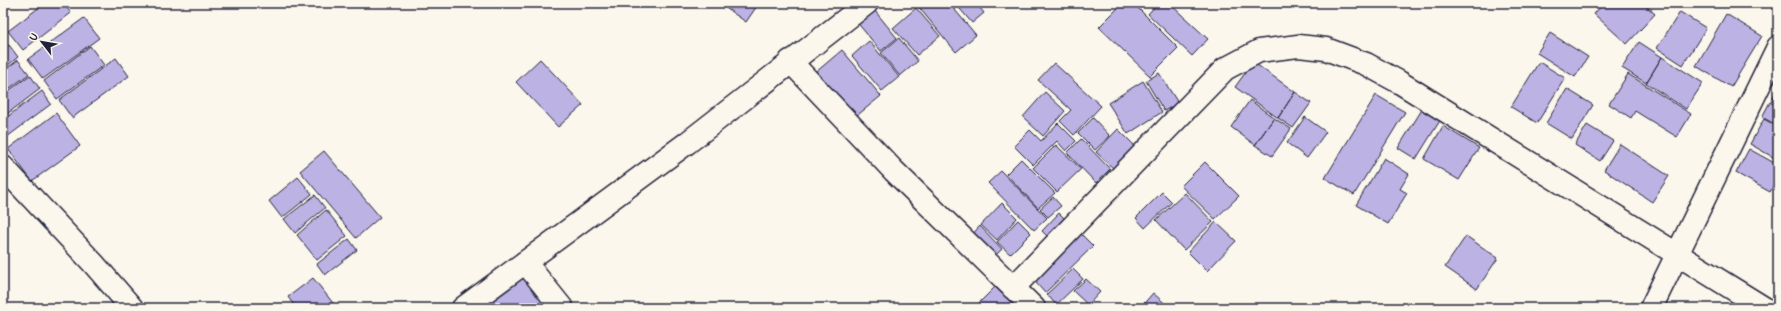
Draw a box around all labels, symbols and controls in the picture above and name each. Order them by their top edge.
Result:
north arrow [22,22,62,62]
text: U [26,31,41,43]

